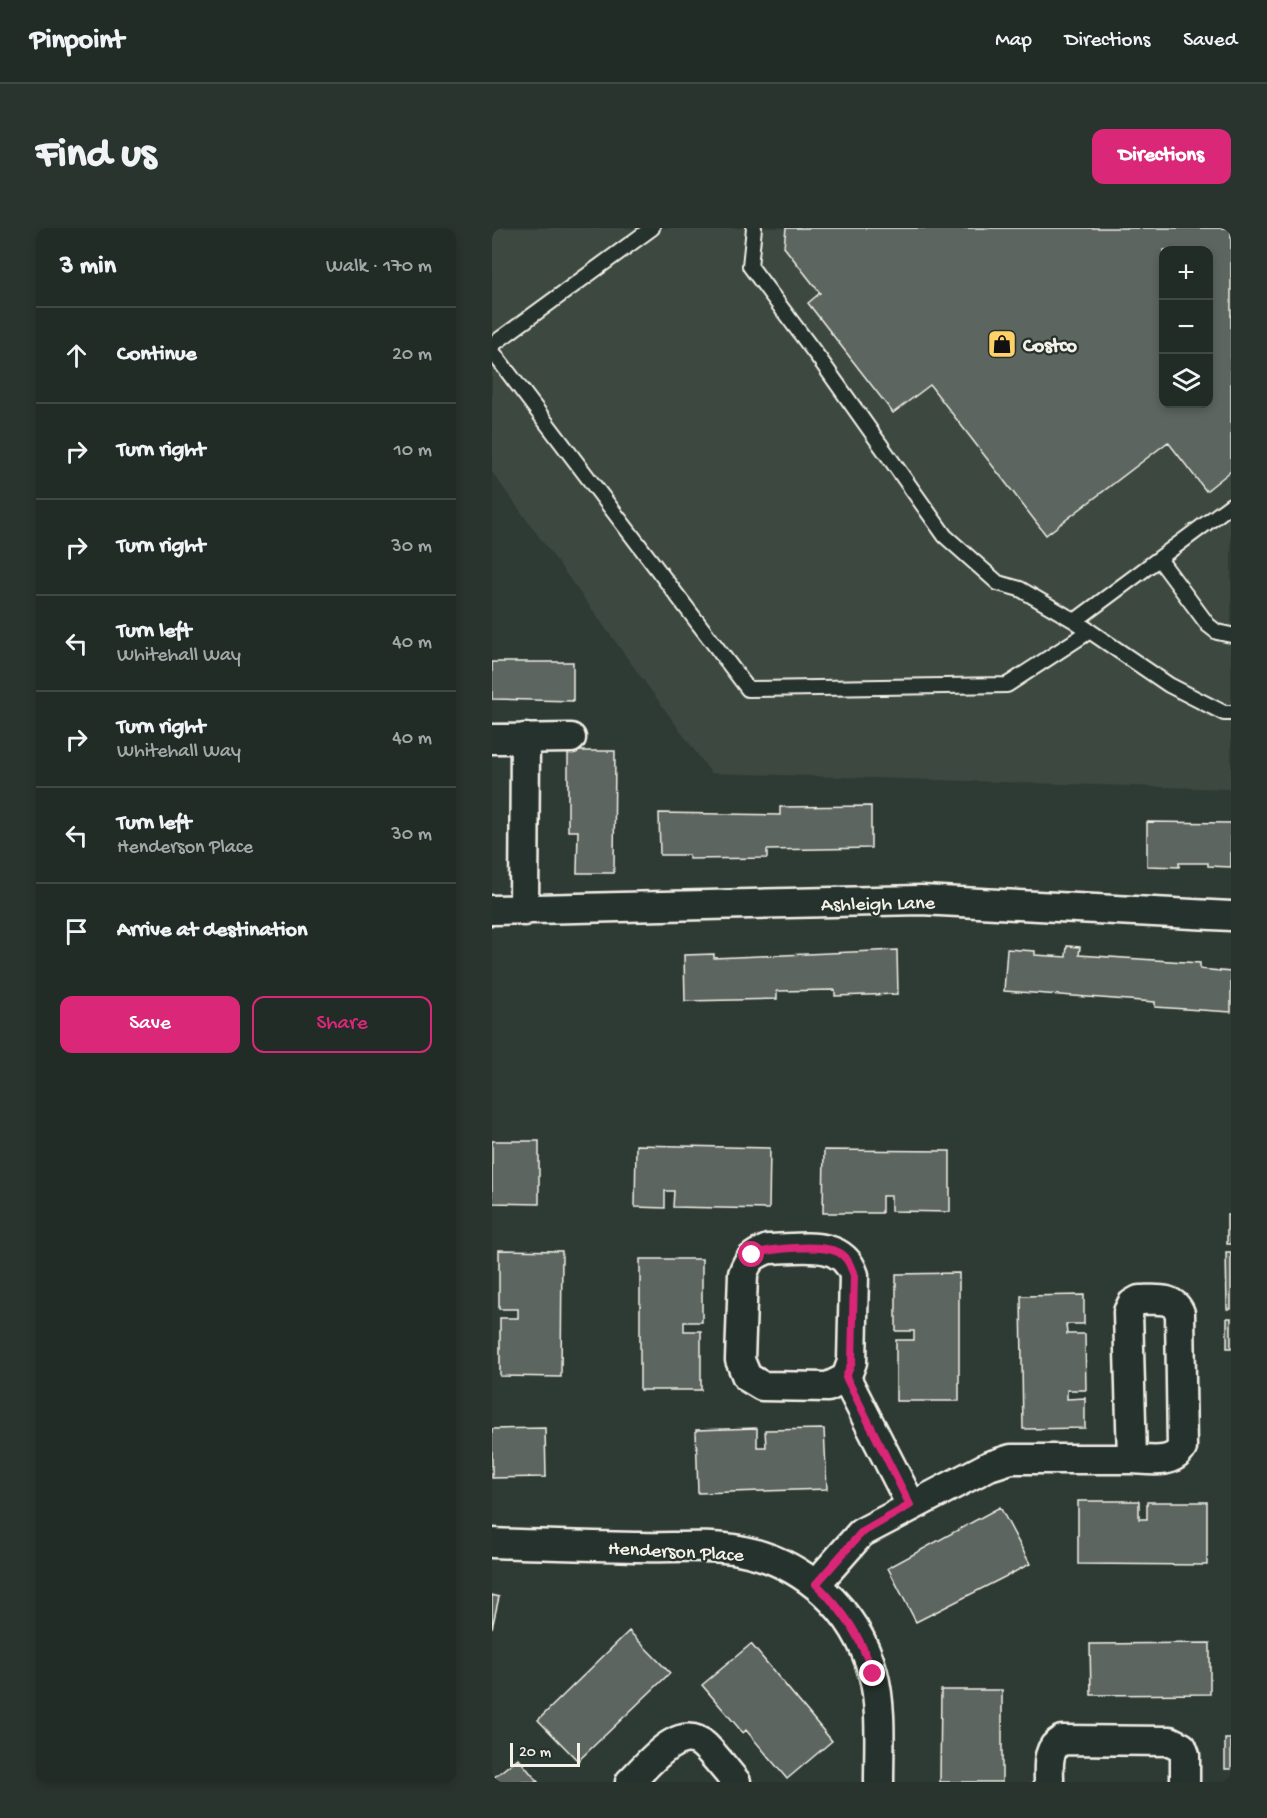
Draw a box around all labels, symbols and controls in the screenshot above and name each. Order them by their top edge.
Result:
text: Pinpoint [30,25,124,58]
text: Map [995,29,1032,54]
text: Directions [1065,29,1150,54]
text: Saved [1183,29,1237,54]
button: Directions [1092,129,1231,184]
text: Find us [36,132,156,181]
map controls [1159,246,1213,408]
button: + [1159,246,1213,300]
text: 3 min [60,252,116,283]
text: Walk · 170 m [326,256,432,279]
button: − [1159,300,1213,354]
shop icon: Costco [986,328,1018,360]
place label: Costco [1022,336,1078,359]
icon: ahead [60,339,93,372]
text: Continue [117,342,197,368]
text: 20 m [392,344,432,367]
button: layers [1159,354,1213,408]
icon: right [60,435,93,468]
text: Turn right [117,438,205,464]
text: 10 m [394,440,432,463]
icon: right [60,531,93,564]
text: Turn right [117,534,205,560]
text: 30 m [391,536,432,559]
text: Turn left [117,619,191,645]
icon: left [60,627,93,660]
text: 40 m [392,632,432,655]
text: Whitehall Way [117,645,241,668]
text: Turn right [117,715,205,741]
icon: right [60,723,93,756]
text: 40 m [392,728,432,751]
text: Whitehall Way [117,741,241,764]
text: Turn left [117,811,191,837]
icon: left [60,819,93,852]
text: 30 m [391,824,432,847]
text: Henderson Place [117,837,253,860]
street label: Ashleigh Lane [821,893,936,918]
icon: arrive [60,915,93,948]
text: Arrive at destination [117,918,307,944]
button: Save [60,996,240,1053]
button: Share [252,996,432,1053]
route start [738,1241,764,1267]
street label: Henderson Place [607,1538,745,1569]
route end [859,1660,885,1686]
scale bar [510,1740,580,1768]
text: 20 m [519,1744,551,1763]

